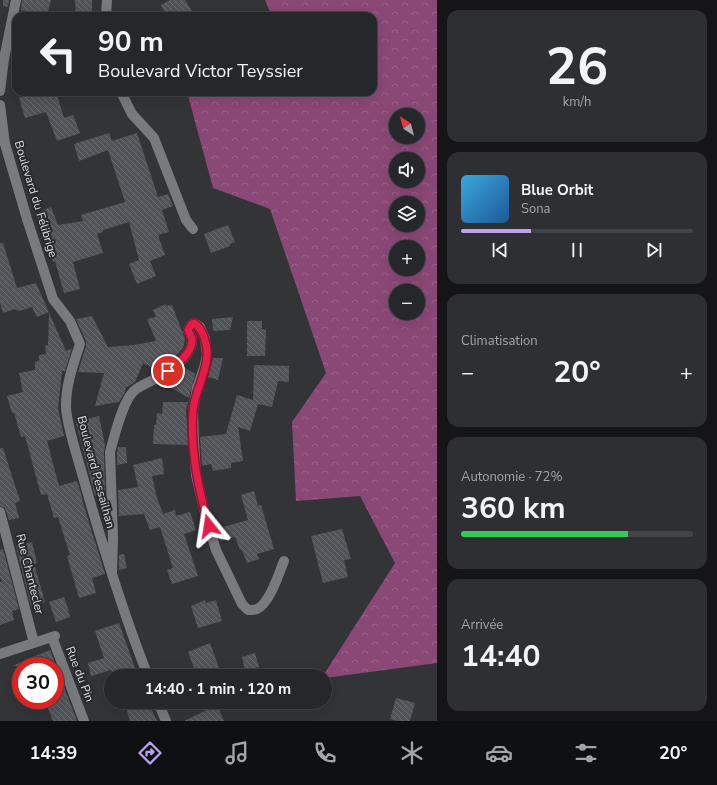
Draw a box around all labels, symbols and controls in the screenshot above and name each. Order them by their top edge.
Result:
text: 90 m [98,23,164,61]
icon: left [32,28,84,80]
text: 26 [546,31,608,102]
text: Boulevard Victor Teyssier [98,59,303,83]
text: km/h [563,93,591,111]
north arrow [389,108,425,144]
map controls [389,108,425,320]
street label: Boulevard du Félibrige [11,139,61,259]
button: sound [389,152,425,188]
text: Blue Orbit [521,180,593,200]
button: layers [389,196,425,232]
text: Sona [521,200,551,218]
icon: previous [489,239,511,261]
icon: pause [566,239,588,261]
icon: next [643,239,665,261]
button: + [389,240,425,276]
button: − [389,284,425,320]
text: Climatisation [461,332,538,350]
text: 20° [553,352,601,393]
pin [151,354,185,388]
text: − [461,358,474,388]
text: + [680,358,693,388]
icon: arrive [157,360,179,382]
street label: Boulevard Pessailhan [73,414,119,530]
text: Autonomie · 72% [461,468,563,486]
text: 360 km [461,488,566,529]
position arrow [188,505,230,547]
street label: Rue Chantecler [12,532,48,617]
text: Arrivée [461,616,503,634]
text: 14:40 [461,636,540,677]
street label: Rue du Pin [62,644,98,704]
speed limit sign: 30 [12,657,64,709]
text: 14:40 · 1 min · 120 m [145,679,291,699]
icon: directions [136,739,164,767]
icon: music [223,739,251,767]
icon: phone [311,739,339,767]
icon: climate [398,739,426,767]
icon: car [485,739,513,767]
icon: filters [572,739,600,767]
text: 14:39 [30,741,77,765]
text: 20° [659,741,687,765]

